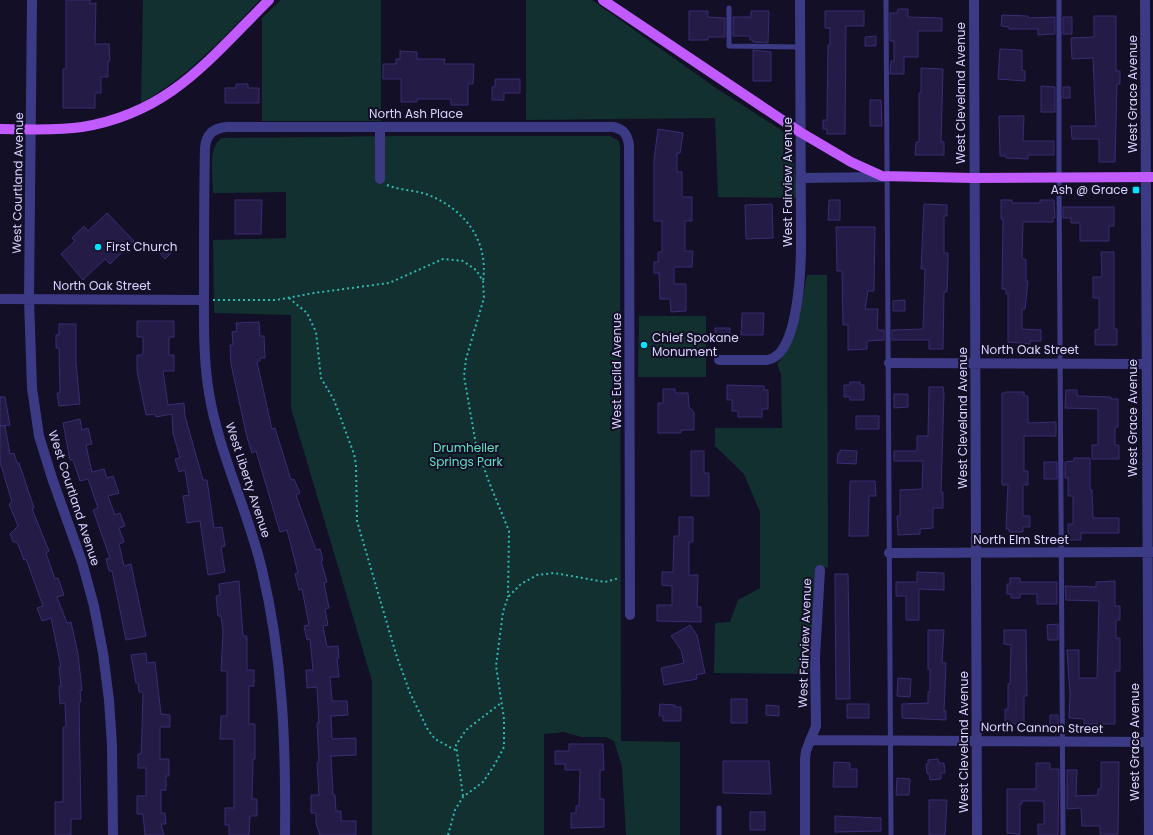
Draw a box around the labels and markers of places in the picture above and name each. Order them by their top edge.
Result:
place label: Ash @ Grace [1051,181,1128,198]
marker: Ash @ Grace [1131,185,1141,195]
place label: First Church [106,238,177,255]
marker: First Church [93,242,103,252]
place label: Chief Spokane Monument [652,329,739,360]
marker: Chief Spokane Monument [639,340,649,350]

